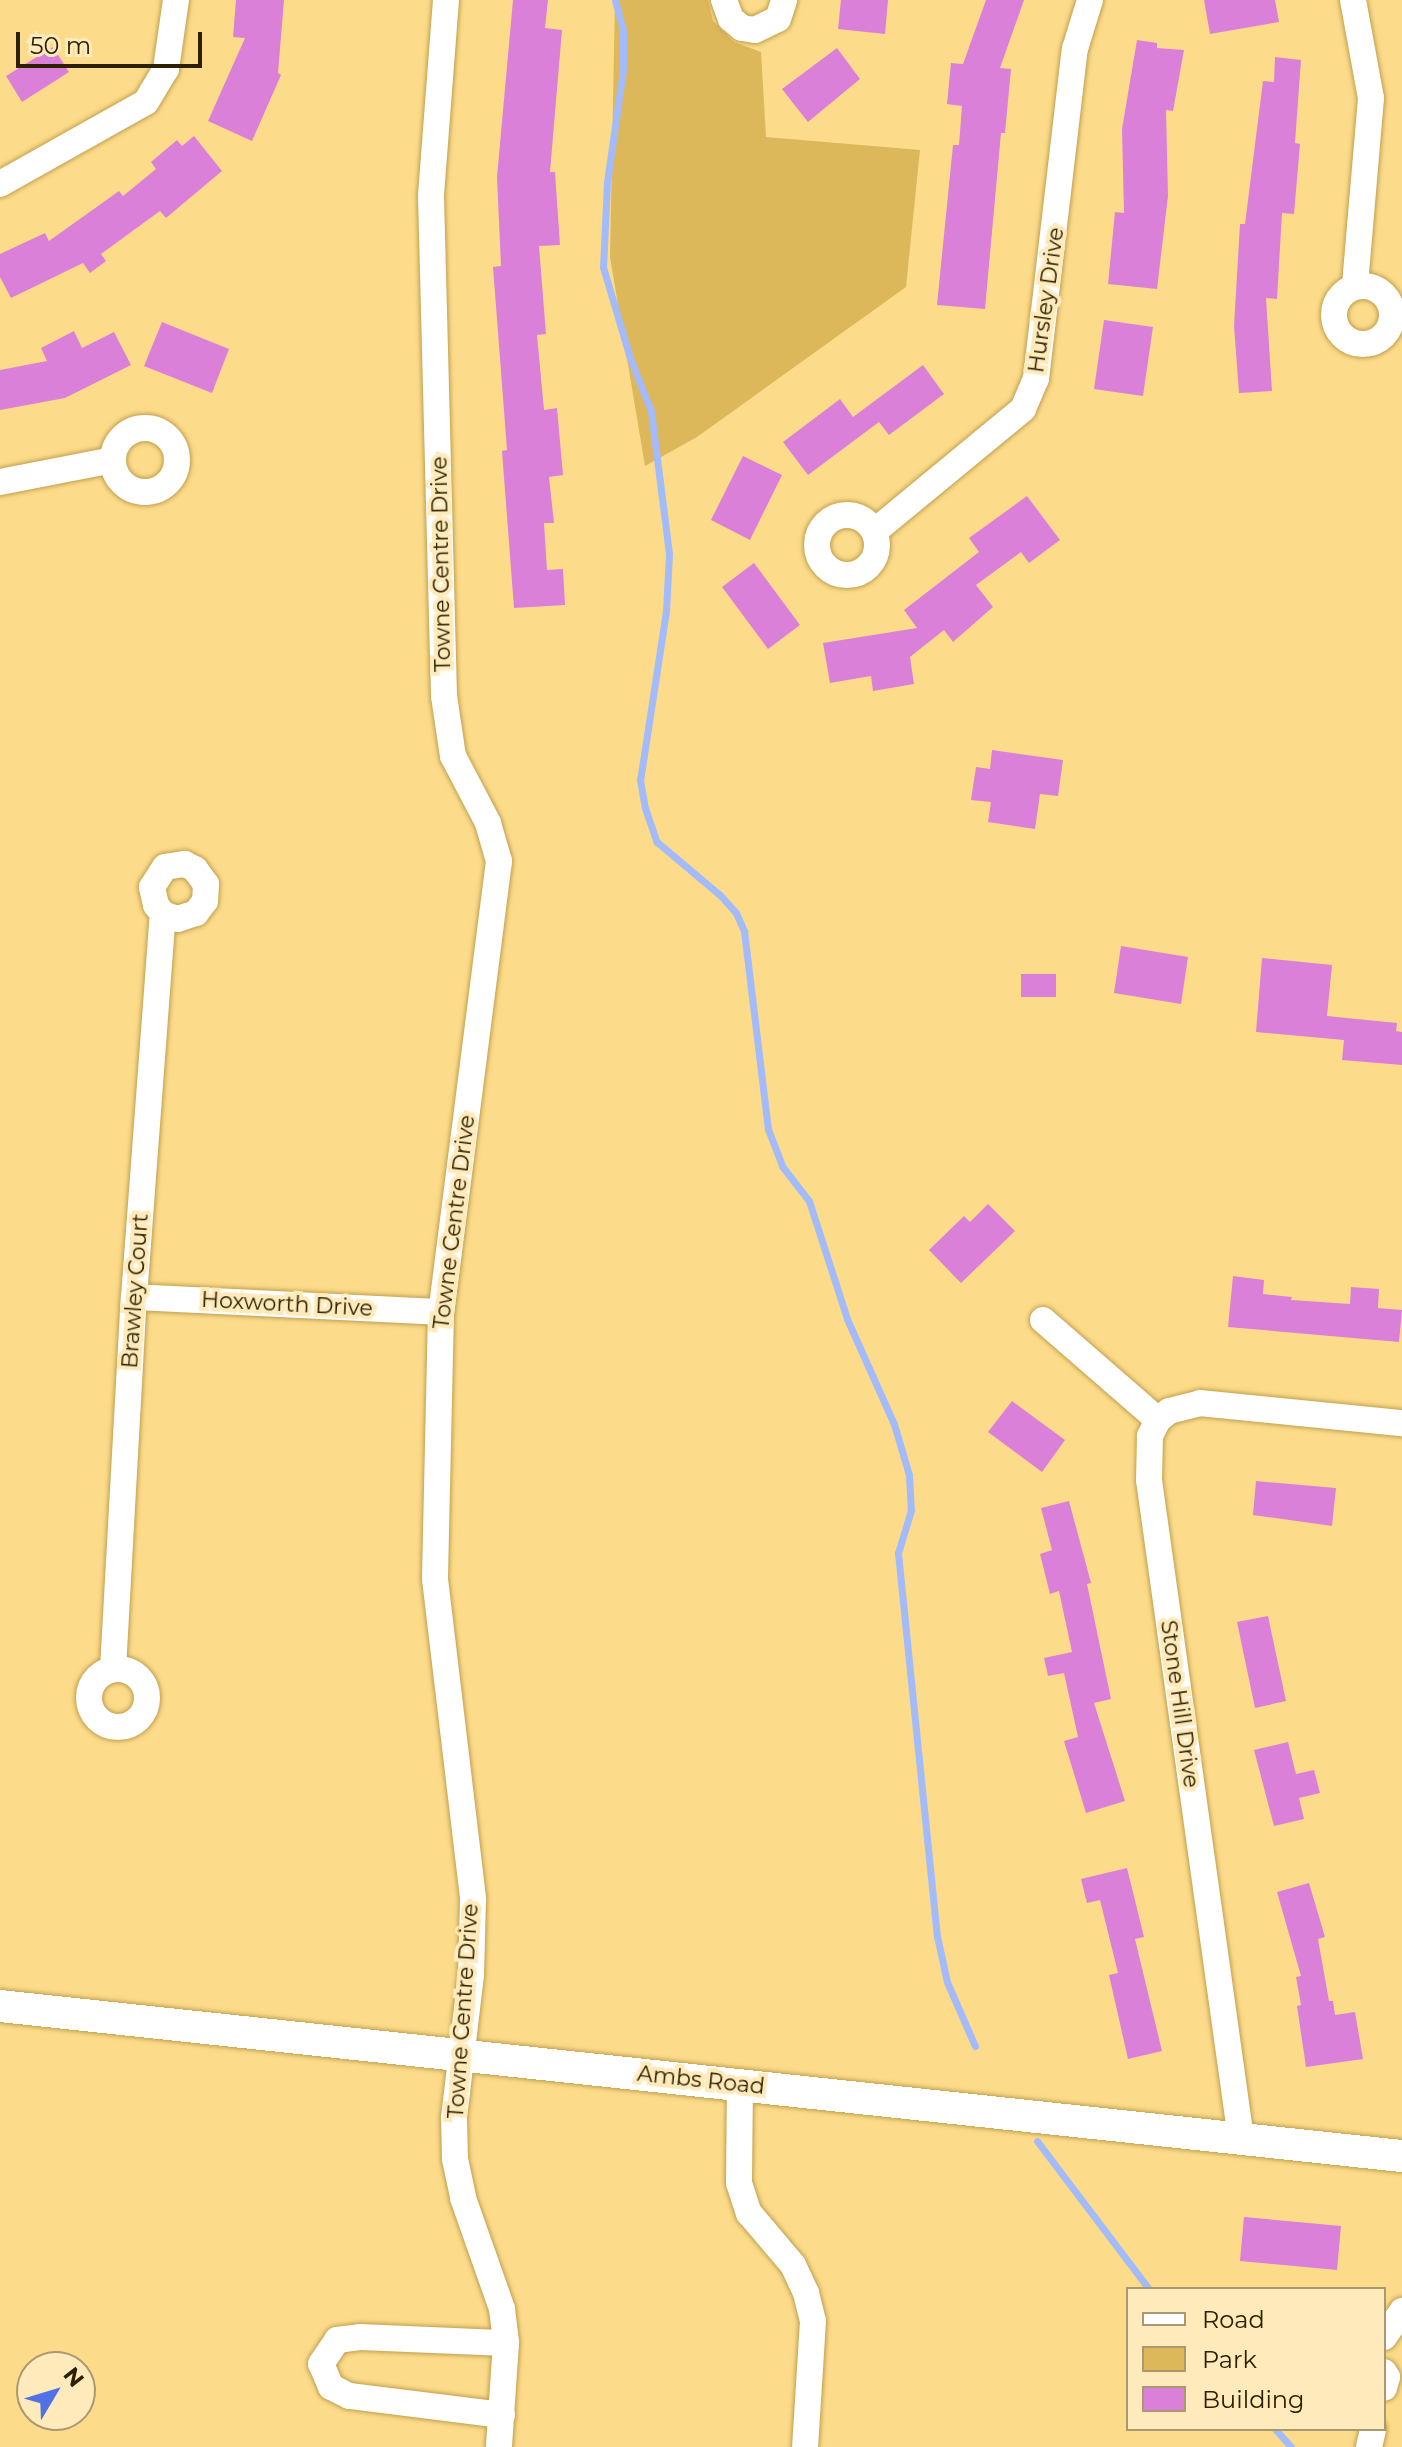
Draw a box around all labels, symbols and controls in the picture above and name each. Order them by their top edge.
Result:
scale bar [20,16,206,66]
text: 50 m [30,31,91,60]
street label: Hursley Drive [1023,226,1069,374]
street label: Towne Centre Drive [426,456,456,672]
street label: Towne Centre Drive [428,1113,480,1331]
street label: Brawley Court [116,1213,154,1369]
street label: Hoxworth Drive [201,1286,373,1322]
street label: Stone Hill Drive [1155,1619,1205,1789]
street label: Towne Centre Drive [442,1903,484,2119]
street label: Ambs Road [636,2060,766,2100]
legend [1126,2287,1386,2431]
text: Road [1202,2305,1265,2334]
text: Park [1202,2345,1257,2374]
north arrow [16,2351,96,2431]
text: N [58,2362,90,2392]
text: Building [1202,2385,1305,2414]

